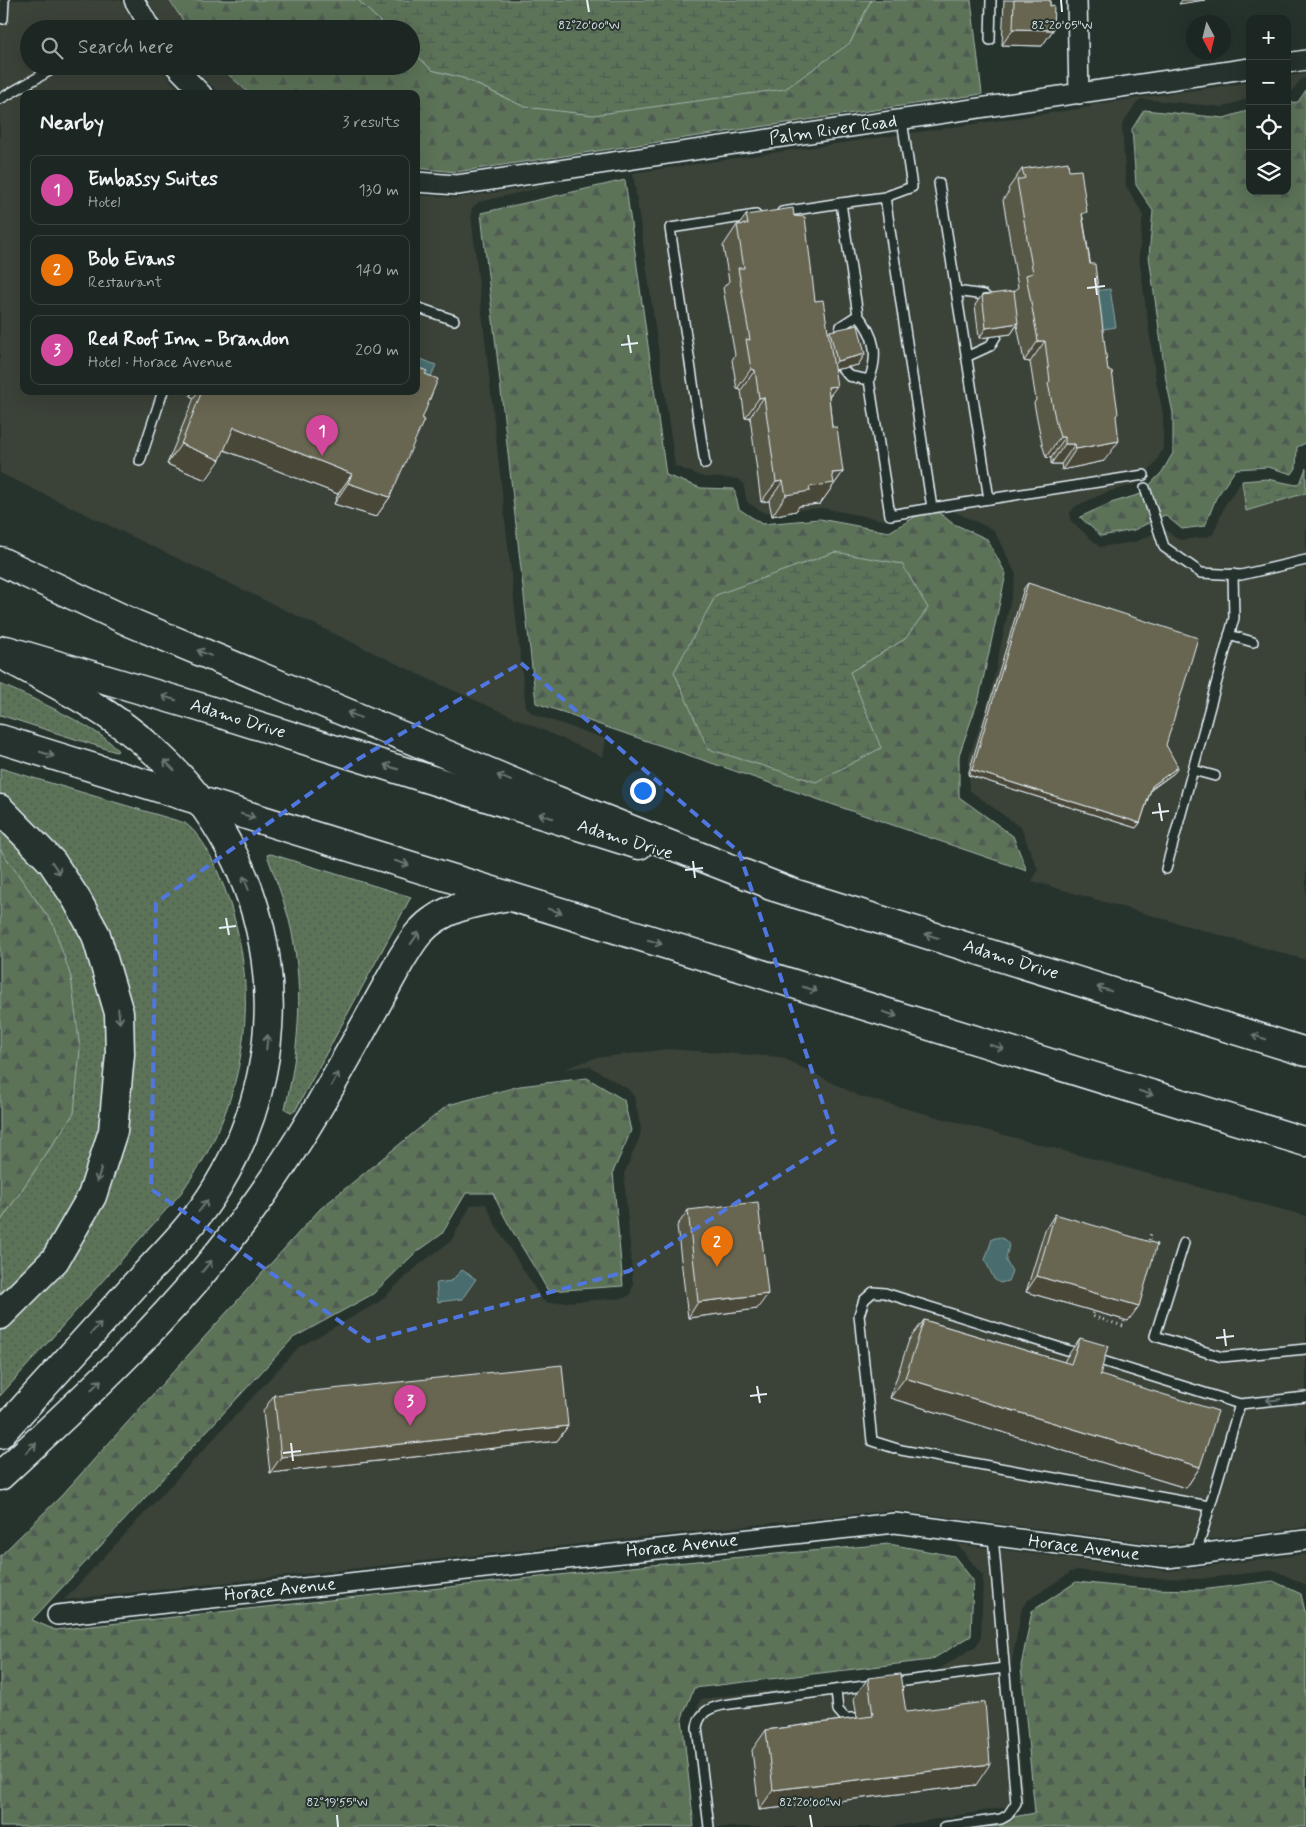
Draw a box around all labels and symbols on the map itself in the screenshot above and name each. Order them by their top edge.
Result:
north arrow [1186,15,1231,60]
text: 82°20'00"W [558,18,620,34]
text: 82°20'05"W [1032,18,1093,34]
street label: Palm River Road [768,109,898,151]
pin: 1 [306,415,338,456]
one-way arrow [196,648,212,657]
one-way arrow [161,693,177,703]
street label: Adamo Drive [187,693,289,745]
one-way arrow [346,710,361,719]
one-way arrow [38,749,54,759]
one-way arrow [162,759,175,771]
one-way arrow [383,762,399,771]
one-way arrow [496,773,512,782]
your location [630,778,656,804]
one-way arrow [538,810,554,820]
one-way arrow [240,811,256,821]
street label: Adamo Drive [574,814,676,866]
one-way arrow [393,859,409,869]
one-way arrow [51,860,61,874]
one-way arrow [241,875,250,890]
one-way arrow [547,906,563,916]
one-way arrow [925,931,941,940]
one-way arrow [410,932,420,946]
street label: Adamo Drive [960,934,1062,986]
one-way arrow [647,937,663,947]
one-way arrow [1097,984,1113,994]
one-way arrow [802,985,818,995]
one-way arrow [114,1007,124,1023]
one-way arrow [882,1010,898,1019]
one-way arrow [1252,1032,1268,1042]
one-way arrow [263,1034,272,1050]
one-way arrow [988,1042,1004,1052]
one-way arrow [330,1073,340,1087]
one-way arrow [1138,1088,1154,1098]
one-way arrow [93,1167,103,1183]
one-way arrow [198,1200,209,1213]
pin: 2 [701,1226,733,1267]
one-way arrow [201,1260,212,1273]
one-way arrow [90,1322,102,1335]
one-way arrow [90,1379,102,1391]
pin: 3 [394,1385,426,1426]
one-way arrow [1265,1395,1281,1405]
one-way arrow [24,1442,37,1454]
street label: Horace Avenue [625,1528,739,1564]
street label: Horace Avenue [1027,1529,1141,1567]
street label: Horace Avenue [223,1572,337,1608]
text: 82°19'55"W [306,1795,368,1811]
text: 82°20'00"W [779,1795,841,1811]

